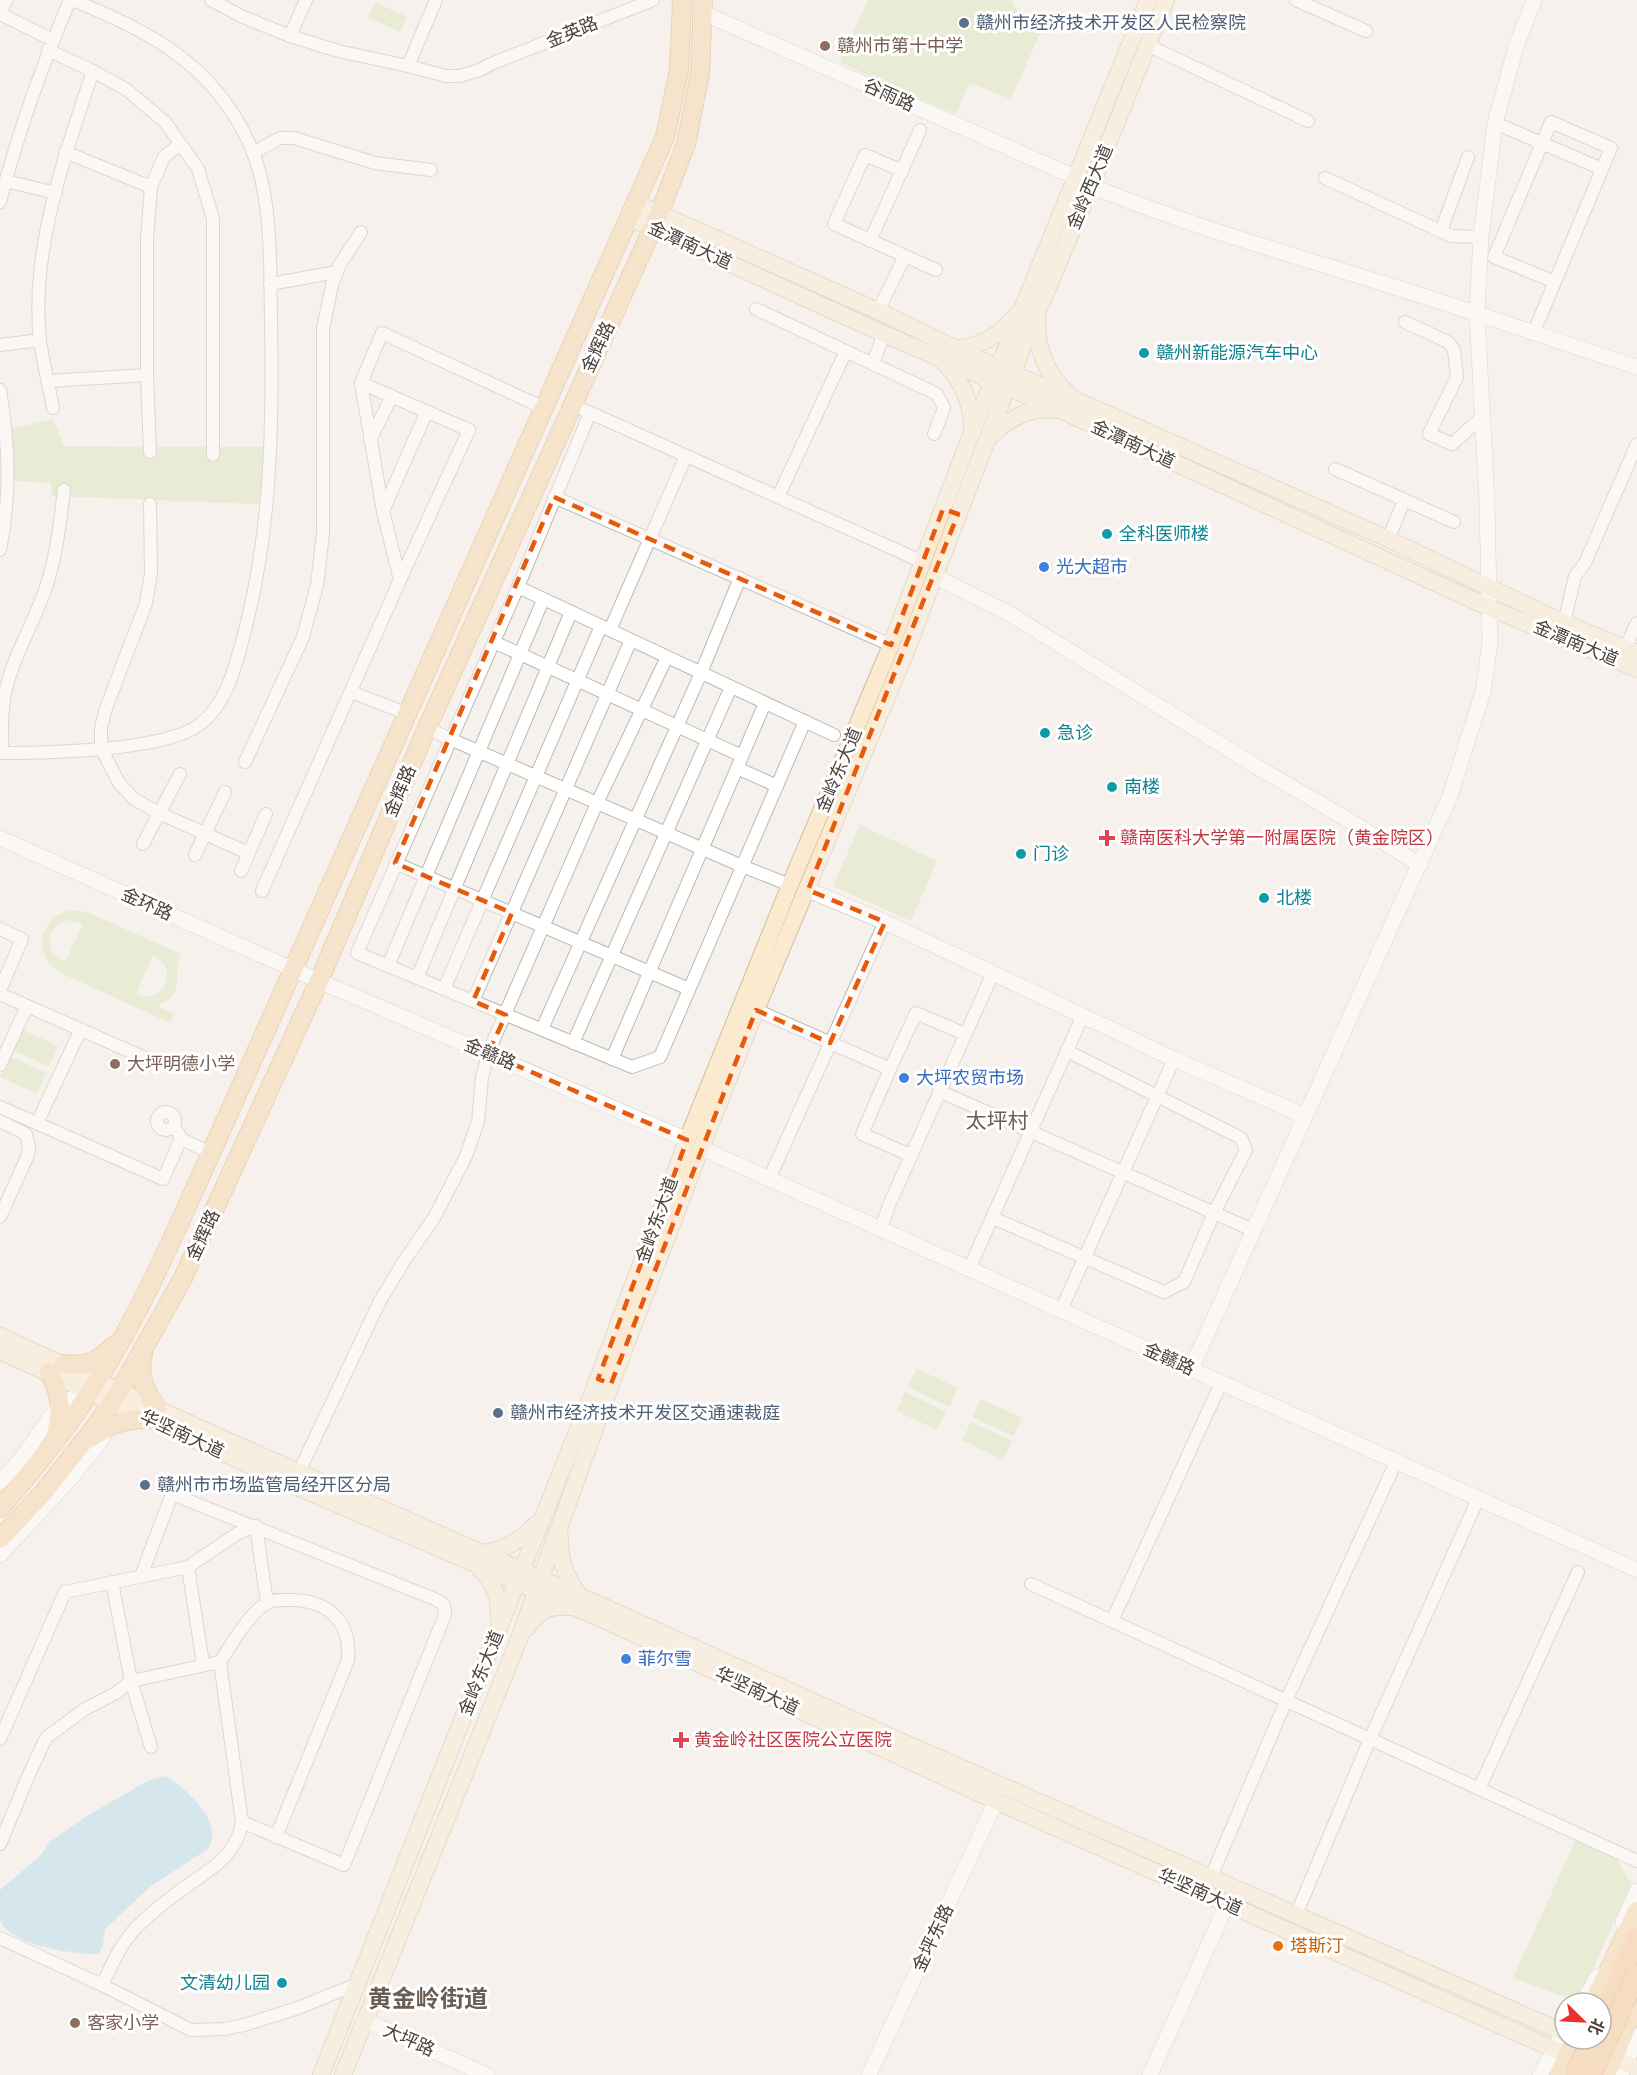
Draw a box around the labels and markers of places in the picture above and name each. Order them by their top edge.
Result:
place label: 赣州市经济技术开发区人民检察院 [976,12,1246,34]
marker: 赣州市经济技术开发区人民检察院 [957,16,971,30]
place label: 赣州市第十中学 [837,35,963,57]
marker: 赣州市第十中学 [818,39,832,53]
place label: 赣州新能源汽车中心 [1156,342,1318,364]
marker: 赣州新能源汽车中心 [1137,346,1151,360]
place label: 全科医师楼 [1119,523,1209,545]
marker: 全科医师楼 [1100,527,1114,541]
place label: 光大超市 [1056,556,1128,578]
marker: 光大超市 [1037,560,1051,574]
place label: 急诊 [1057,722,1093,744]
marker: 急诊 [1038,726,1052,740]
place label: 南楼 [1124,776,1160,798]
marker: 南楼 [1105,780,1119,794]
place label: 赣南医科大学第一附属医院（黄金院区） [1120,827,1444,849]
marker: 赣南医科大学第一附属医院（黄金院区） [1098,829,1116,847]
place label: 门诊 [1033,843,1069,865]
marker: 门诊 [1014,847,1028,861]
place label: 北楼 [1276,887,1312,909]
marker: 北楼 [1257,891,1271,905]
place label: 大坪明德小学 [127,1053,235,1075]
marker: 大坪明德小学 [108,1057,122,1071]
place label: 大坪农贸市场 [916,1067,1024,1089]
marker: 大坪农贸市场 [897,1071,911,1085]
place label: 赣州市经济技术开发区交通速裁庭 [510,1402,780,1424]
marker: 赣州市经济技术开发区交通速裁庭 [491,1406,505,1420]
place label: 赣州市市场监管局经开区分局 [157,1474,391,1496]
marker: 赣州市市场监管局经开区分局 [138,1478,152,1492]
place label: 菲尔雪 [638,1648,692,1670]
marker: 菲尔雪 [619,1652,633,1666]
place label: 黄金岭社区医院公立医院 [694,1729,892,1751]
marker: 黄金岭社区医院公立医院 [672,1731,690,1749]
place label: 塔斯汀 [1290,1935,1344,1957]
marker: 塔斯汀 [1271,1939,1285,1953]
place label: 文清幼儿园 [180,1972,270,1994]
marker: 文清幼儿园 [275,1976,289,1990]
place label: 客家小学 [87,2012,159,2034]
marker: 客家小学 [68,2016,82,2030]

